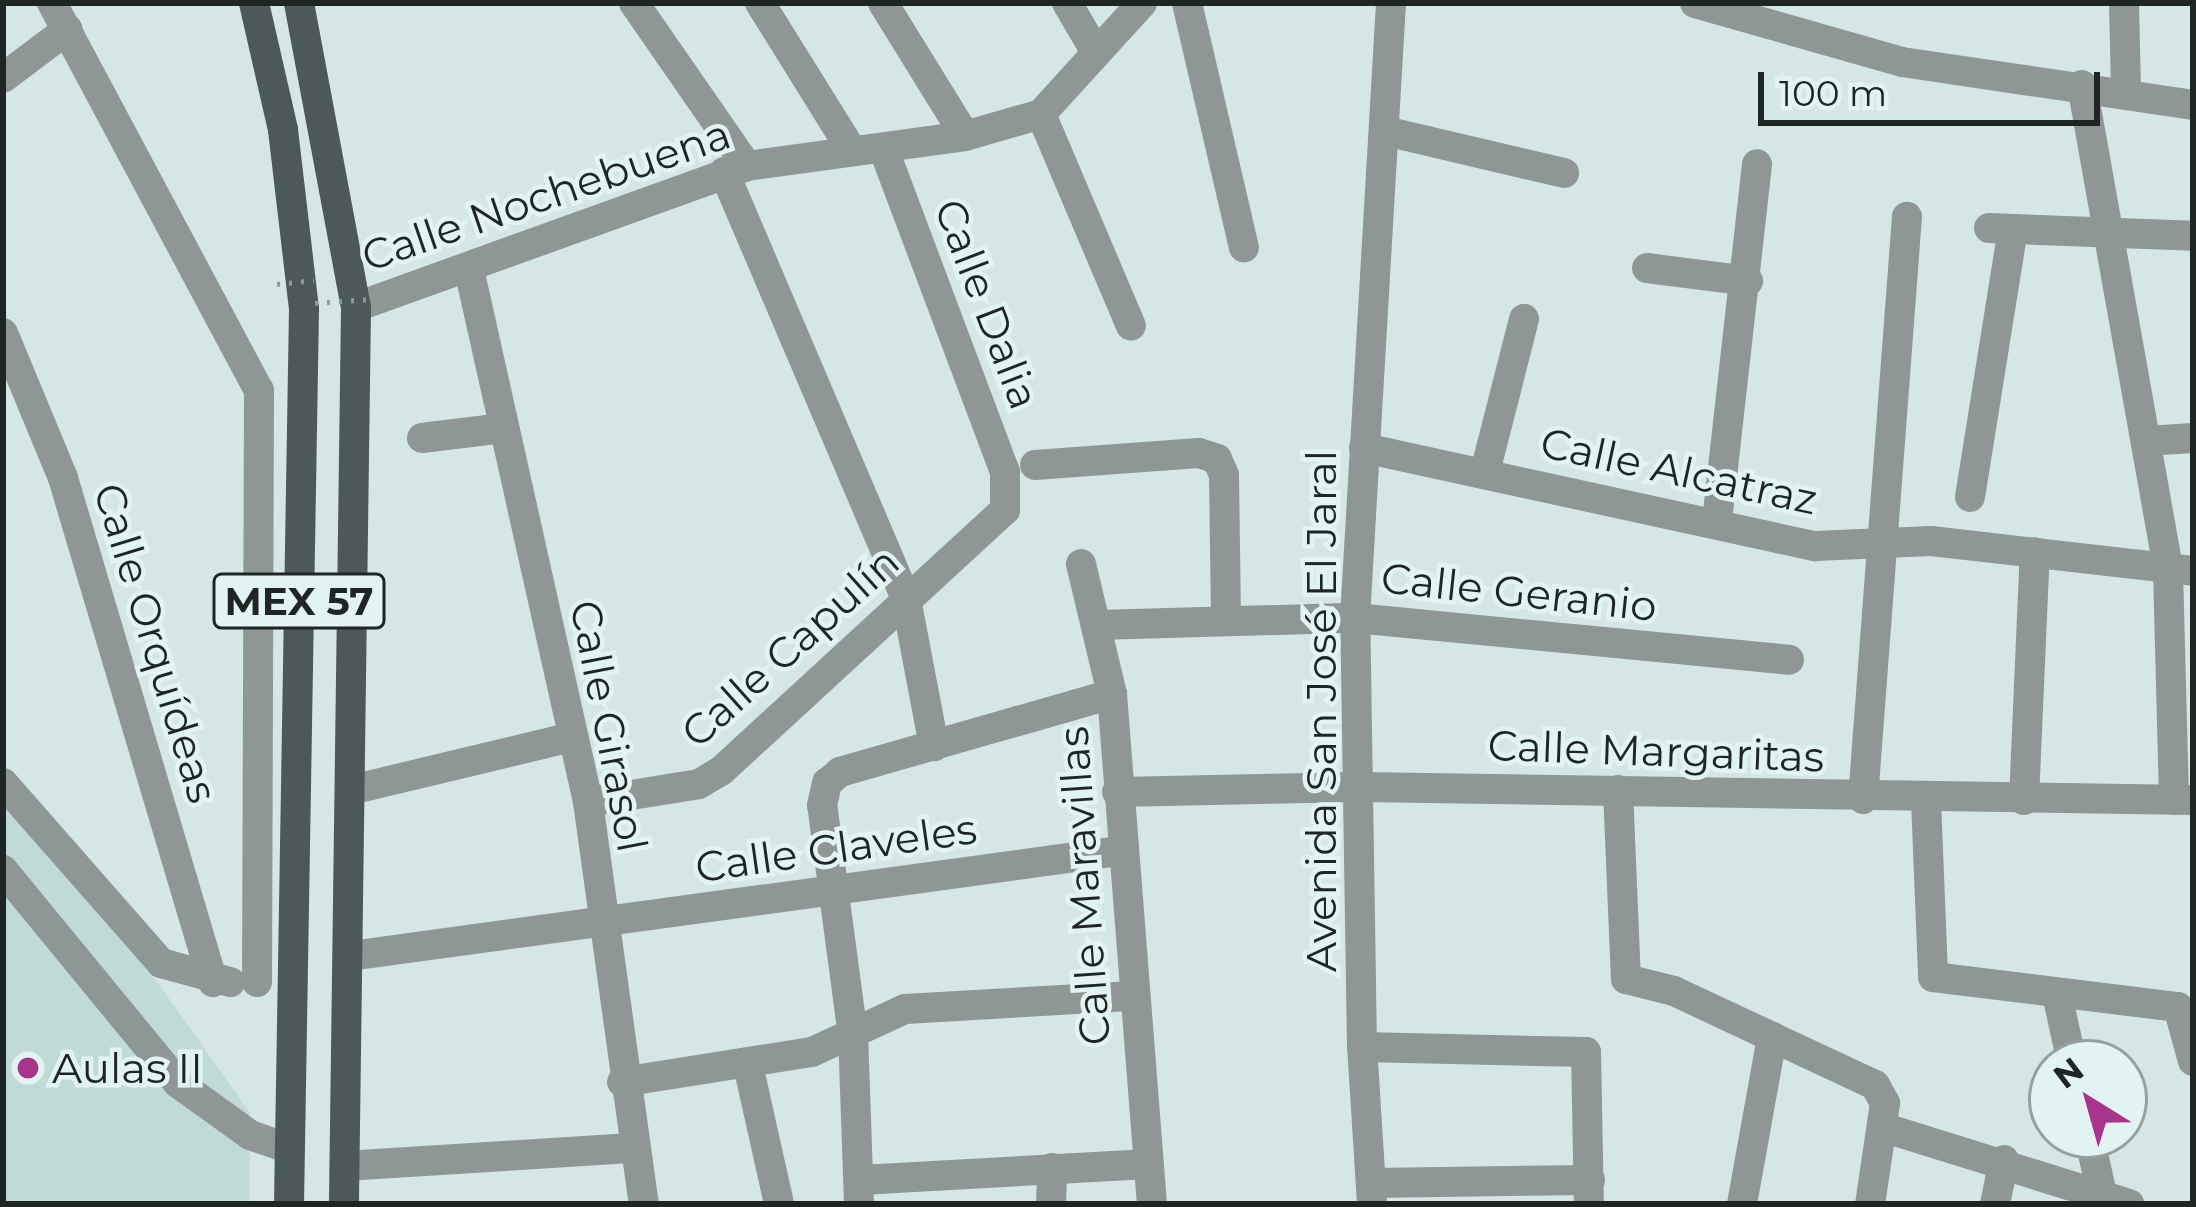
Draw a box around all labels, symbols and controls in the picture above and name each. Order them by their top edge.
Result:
scale bar [1764,48,2106,122]
text: 100 m [1779,71,1887,115]
street label: Calle Nochebuena [355,108,737,282]
street label: Calle Dalia [924,192,1050,416]
street label: Calle Alcatraz [1536,417,1822,525]
street label: Avenida San José El Jaral [1296,450,1346,972]
street label: Calle Orquídeas [83,477,229,809]
street label: Calle Capulín [671,536,909,758]
street label: Calle Geranio [1379,552,1659,632]
road number: MEX 57 [212,568,386,634]
street label: Calle Girasol [560,596,658,856]
street label: Calle Margaritas [1487,720,1825,782]
street label: Calle Maravillas [1048,725,1120,1047]
street label: Calle Claveles [692,803,980,893]
north arrow [2028,1039,2148,1159]
place label: Aulas II [52,1043,203,1093]
text: N [2045,1049,2091,1097]
marker: Aulas II [15,1055,41,1081]

